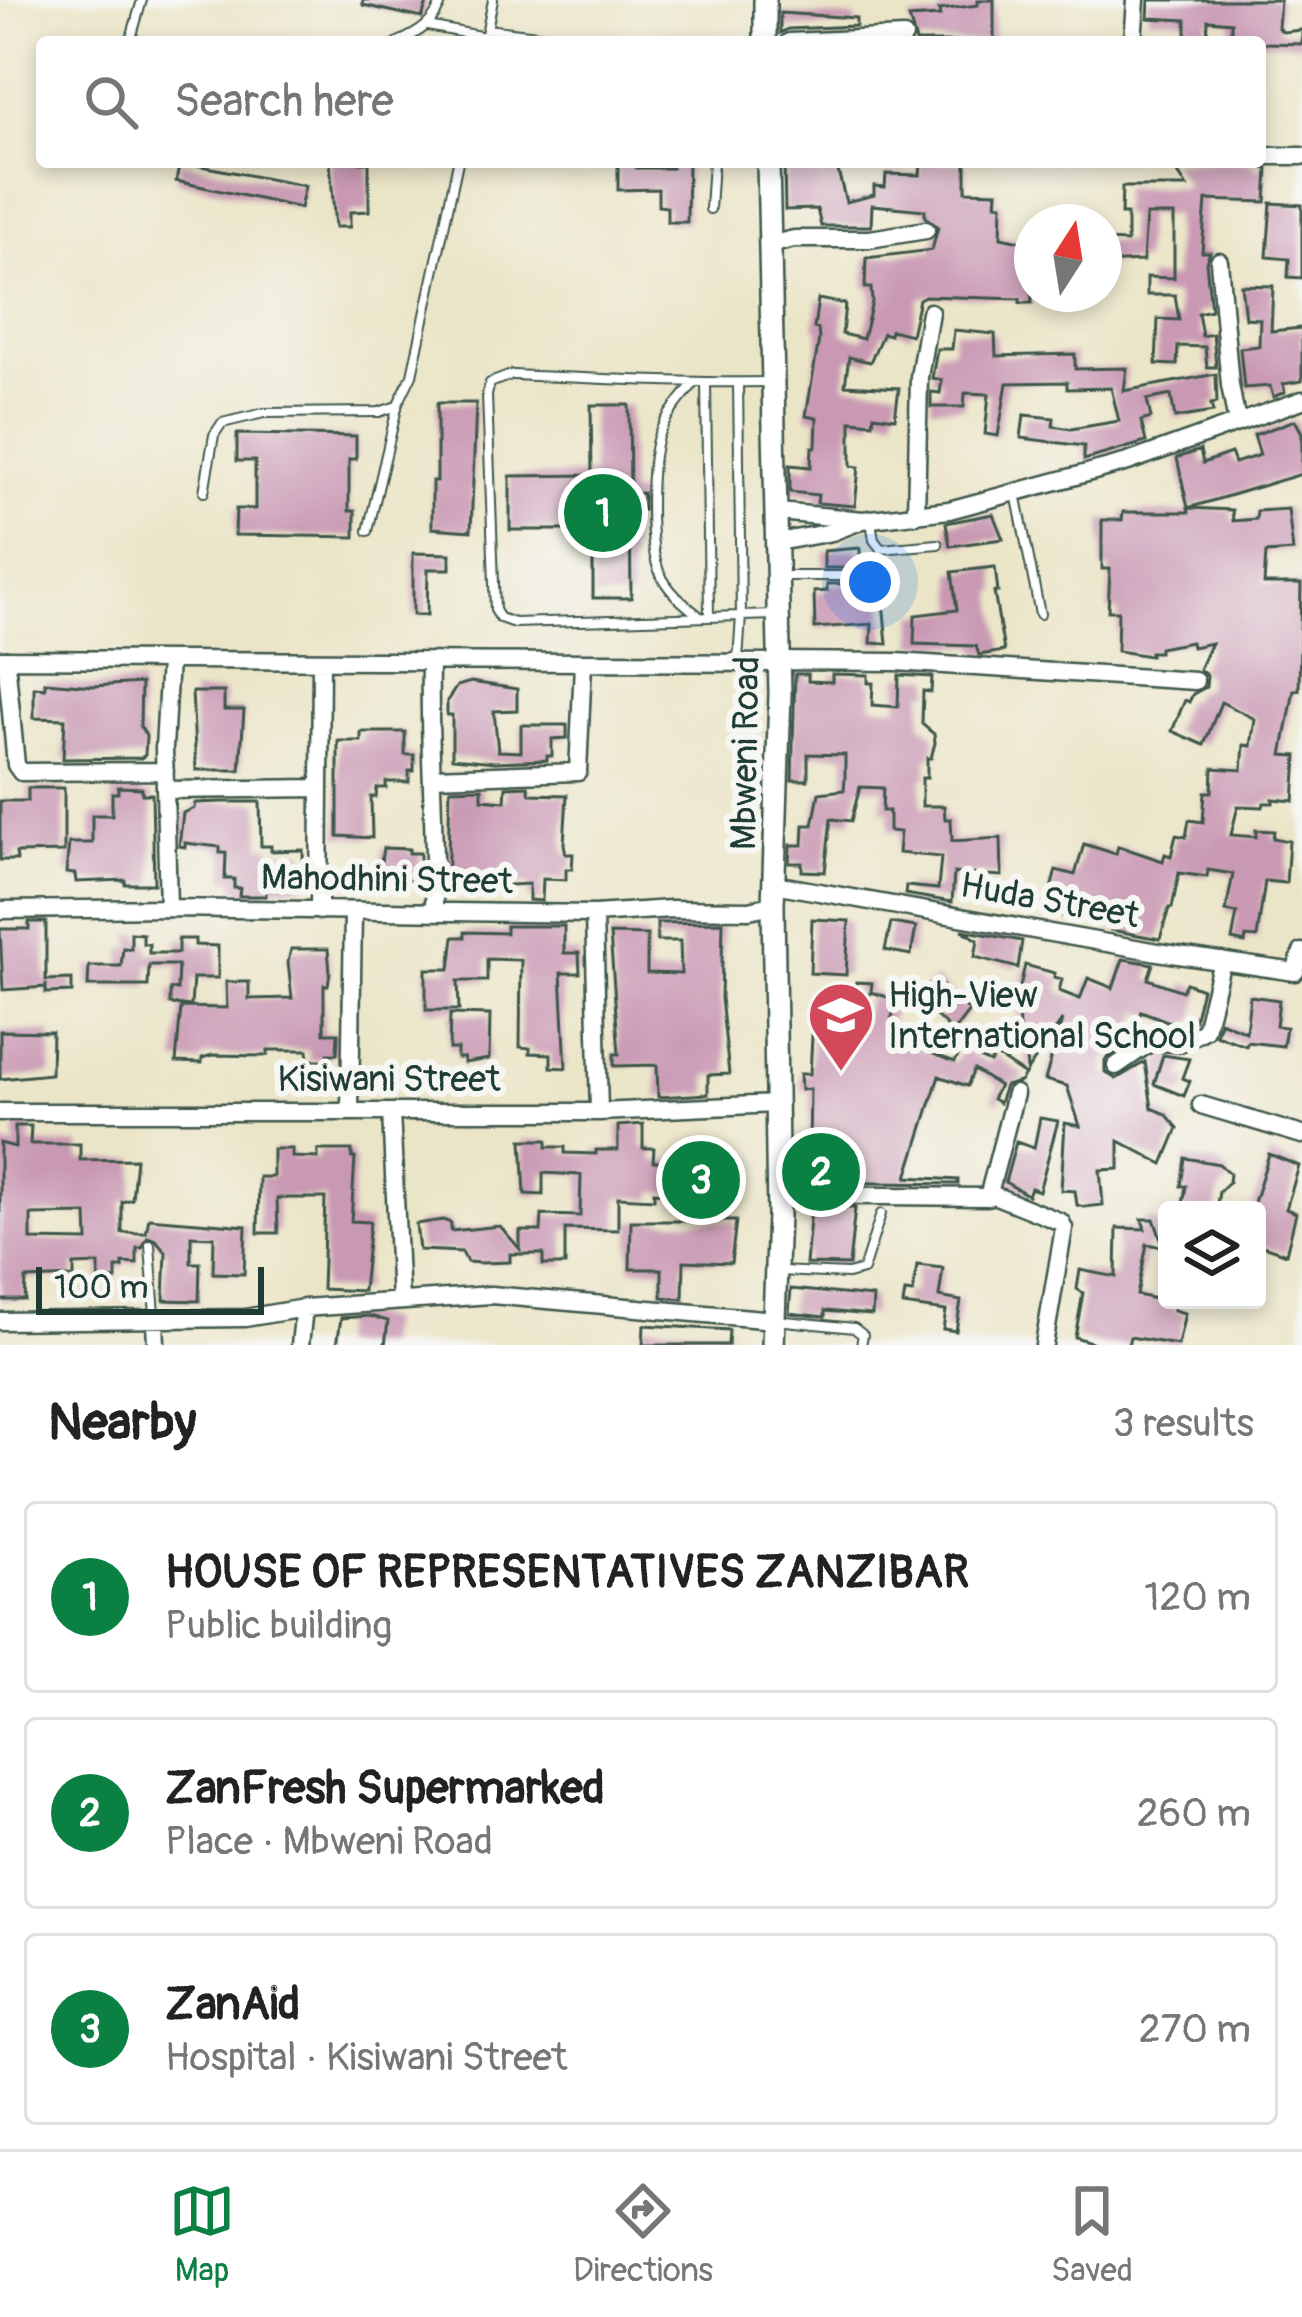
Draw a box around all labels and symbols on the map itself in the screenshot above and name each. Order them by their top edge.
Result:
north arrow [1014,204,1122,312]
pin: 1 [564,468,642,558]
your location [840,552,900,612]
street label: Mbweni Road [721,656,770,850]
street label: Mahodhini Street [261,855,514,904]
street label: Huda Street [957,863,1143,938]
place label: High-View International School [888,973,1196,1059]
school or university icon: High-View International School [806,980,876,1074]
street label: Kisiwani Street [278,1057,501,1102]
pin: 2 [782,1127,860,1217]
pin: 3 [662,1135,740,1225]
scale bar [36,1261,264,1314]

